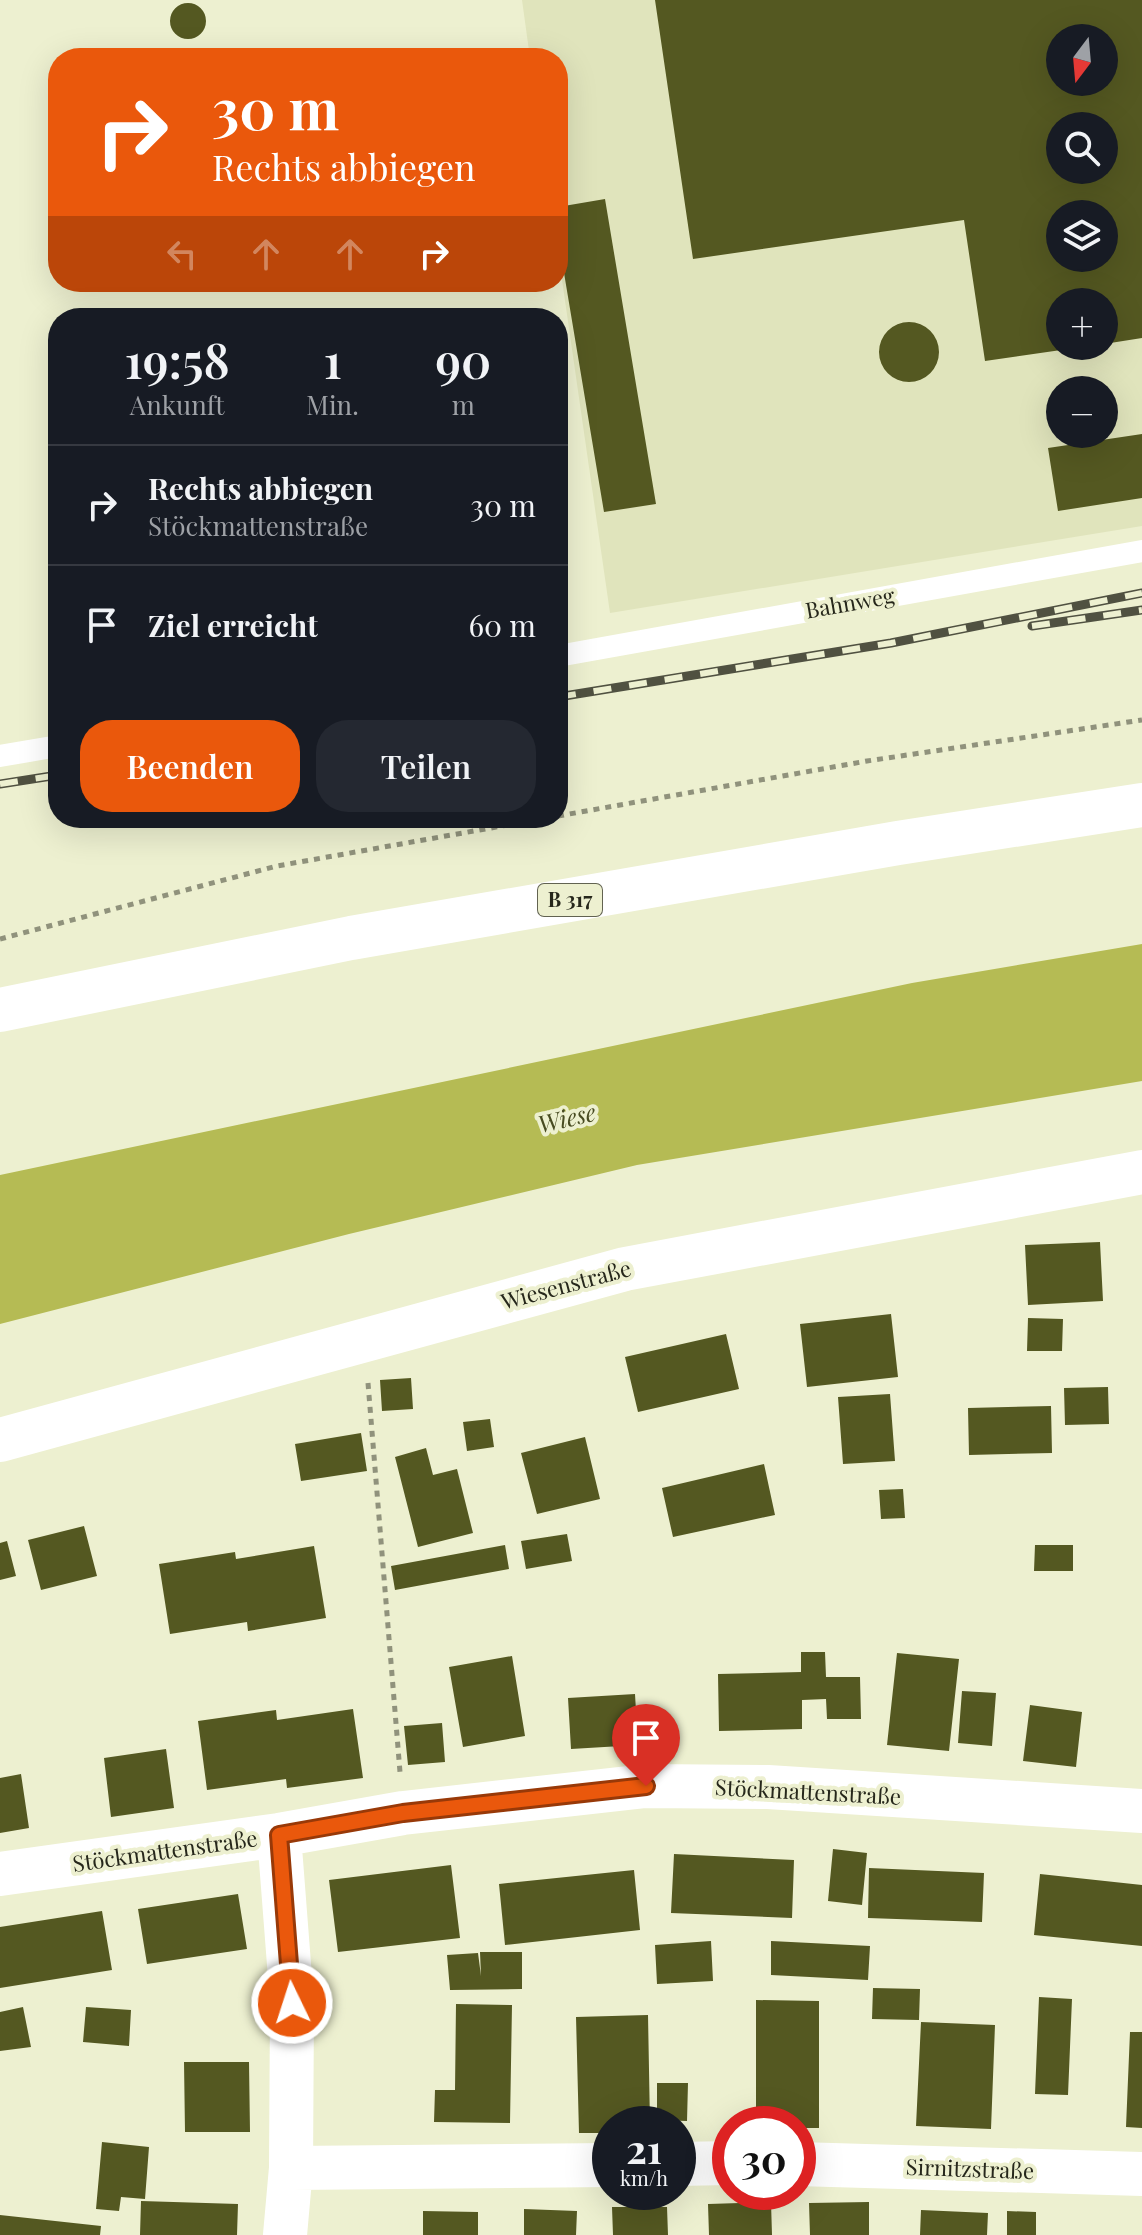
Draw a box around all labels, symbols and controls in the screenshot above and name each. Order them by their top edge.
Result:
north arrow [1046,24,1118,96]
map controls [1046,24,1118,448]
text: 30 m [212,70,339,145]
icon: right [80,80,184,184]
button: search [1046,112,1118,184]
text: Rechts abbiegen [212,142,476,190]
button: layers [1046,200,1118,272]
icon: left [160,232,204,276]
icon: ahead [244,232,288,276]
icon: ahead [328,232,372,276]
icon: right [412,232,456,276]
button: + [1046,288,1118,360]
text: 19:58 [125,327,230,391]
text: 1 [323,327,342,391]
text: 90 [435,327,491,391]
button: − [1046,376,1118,448]
text: Ankunft [130,387,225,422]
text: Min. [306,387,359,422]
text: m [452,387,475,422]
text: Rechts abbiegen [148,468,373,508]
icon: right [80,483,124,527]
text: 30 m [470,485,536,525]
text: Stöckmattenstraße [148,508,368,543]
street label: Bahnweg [803,579,897,625]
icon: arrive [80,603,124,647]
text: Ziel erreicht [148,605,318,645]
text: 60 m [468,605,536,645]
button: Beenden [80,720,300,812]
button: Teilen [316,720,536,812]
road number: B 317 [538,884,602,916]
water label: Wiese [534,1095,599,1139]
street label: Wiesenstraße [496,1252,634,1316]
pin [612,1704,680,1786]
icon: arrive [624,1716,668,1760]
street label: Stöckmattenstraße [714,1771,902,1811]
street label: Stöckmattenstraße [71,1822,259,1878]
position arrow [250,1961,334,2045]
speed limit sign: 30 [712,2106,816,2210]
text: 21 [626,2121,662,2174]
street label: Sirnitzstraße [905,2151,1035,2185]
text: km/h [620,2164,668,2191]

